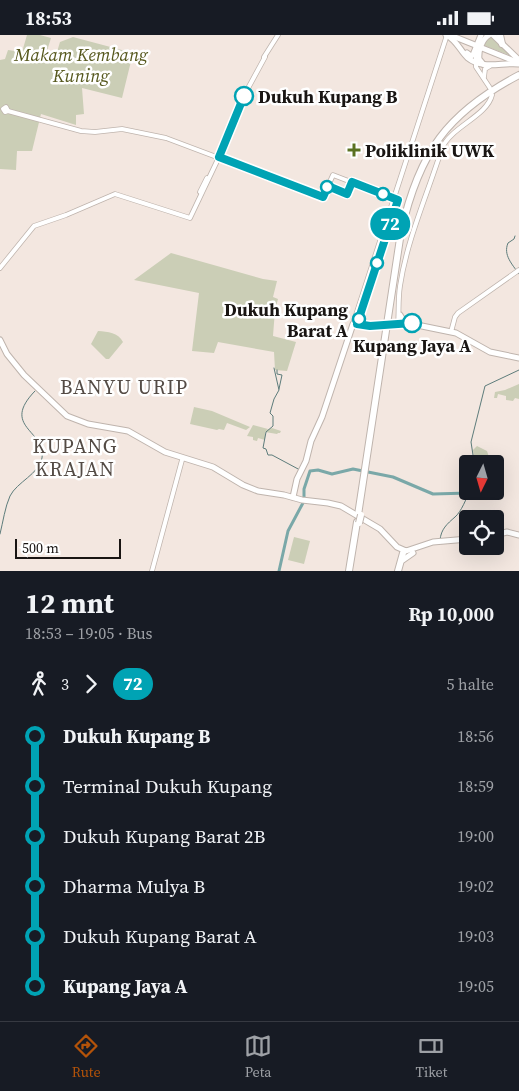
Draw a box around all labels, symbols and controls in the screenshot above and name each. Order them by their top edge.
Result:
text: 18:53 [25,5,72,31]
park label: Makam Kembang Kuning [13,42,149,88]
place label: Dukuh Kupang B [258,84,398,109]
marker: Dukuh Kupang B [234,86,254,106]
place label: Poliklinik UWK [365,138,495,163]
marker: Poliklinik UWK [347,143,361,157]
unlabelled marker [320,180,334,194]
unlabelled marker [376,187,390,201]
line badge: 72 [368,208,412,240]
text: 72 [380,211,400,236]
unlabelled marker [370,256,384,270]
place label: Dukuh Kupang Barat A [224,297,348,343]
marker: Dukuh Kupang Barat A [352,312,366,326]
marker: Kupang Jaya A [402,313,422,333]
place label: Kupang Jaya A [353,333,471,358]
district label: BANYU URIP [60,373,188,401]
district label: KUPANG KRAJAN [33,432,117,483]
north arrow [459,455,504,500]
map controls [459,455,504,555]
button: locate [459,510,504,555]
scale bar [15,536,121,559]
text: 500 m [22,538,59,558]
text: 12 mnt [25,584,114,622]
text: Rp 10,000 [408,601,494,627]
text: 18:53 – 19:05 · Bus [25,622,153,644]
icon: walk [25,670,53,698]
icon: forward [77,670,105,698]
text: 72 [123,671,143,696]
text: 3 [61,673,69,695]
text: 5 halte [446,673,494,695]
text: Dukuh Kupang B [63,723,210,749]
text: 18:56 [457,725,494,747]
text: Terminal Dukuh Kupang [63,773,272,799]
text: 18:59 [457,775,494,797]
text: Dukuh Kupang Barat 2B [63,823,266,849]
text: 19:00 [457,825,494,847]
text: Dharma Mulya B [63,873,205,899]
text: 19:02 [457,875,494,897]
text: Dukuh Kupang Barat A [63,923,257,949]
text: 19:03 [457,925,494,947]
text: Kupang Jaya A [63,973,188,999]
text: 19:05 [457,975,494,997]
tab: Rute [72,1032,101,1082]
tab: Peta [244,1032,272,1082]
tab: Tiket [416,1032,447,1082]

